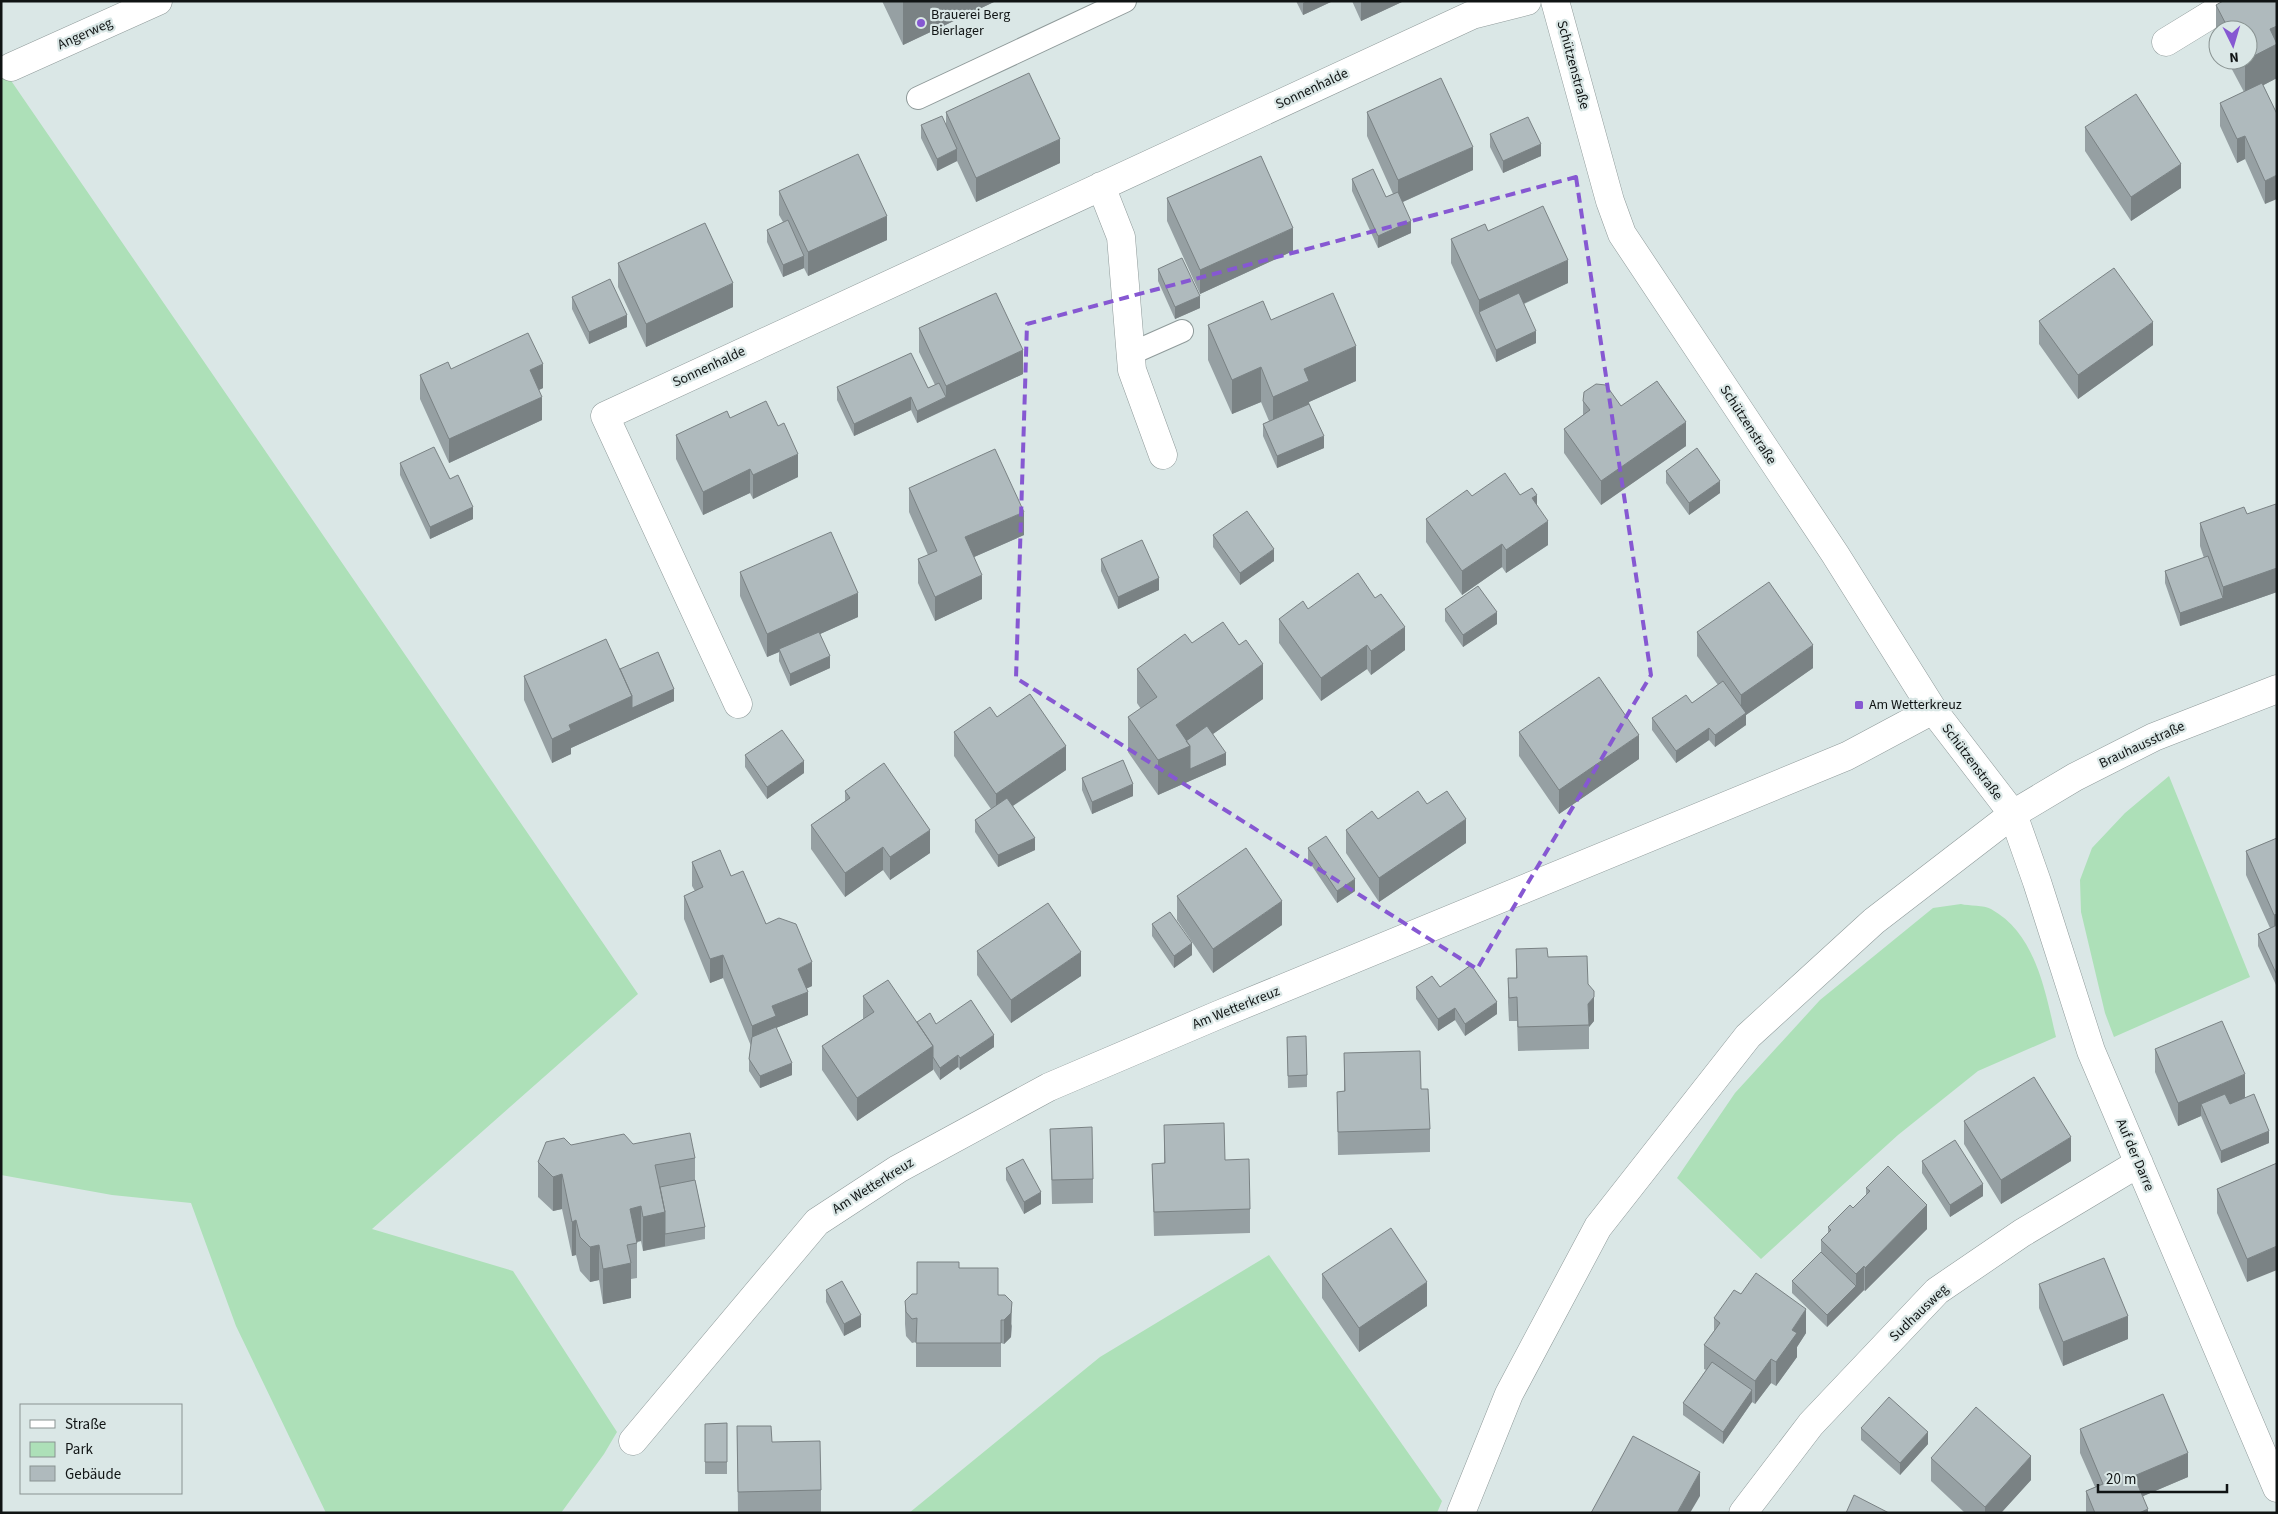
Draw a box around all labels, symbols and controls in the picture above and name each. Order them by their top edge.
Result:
place label: Brauerei Berg Bierlager [931,5,1010,41]
street label: Angerweg [54,13,116,55]
marker: Brauerei Berg Bierlager [915,17,927,29]
street label: Schützenstraße [1552,18,1594,112]
north arrow [2208,20,2258,70]
text: N [2229,47,2240,67]
street label: Sonnenhalde [1272,63,1352,115]
street label: Sonnenhalde [669,341,749,393]
street label: Schützenstraße [1715,381,1781,469]
place label: Am Wetterkreuz [1869,695,1962,715]
marker: Am Wetterkreuz [1853,699,1865,711]
street label: Brauhausstraße [2096,716,2188,774]
street label: Schützenstraße [1937,720,2007,804]
street label: Am Wetterkreuz [1189,981,1283,1035]
street label: Auf der Darre [2111,1116,2159,1194]
street label: Am Wetterkreuz [828,1153,918,1219]
street label: Sudhausweg [1885,1280,1953,1346]
legend [20,1404,182,1494]
text: Straße [65,1414,106,1435]
text: Park [65,1439,94,1460]
scale bar [2098,1462,2227,1494]
text: Gebäude [65,1464,121,1485]
text: 20 m [2106,1469,2136,1490]

